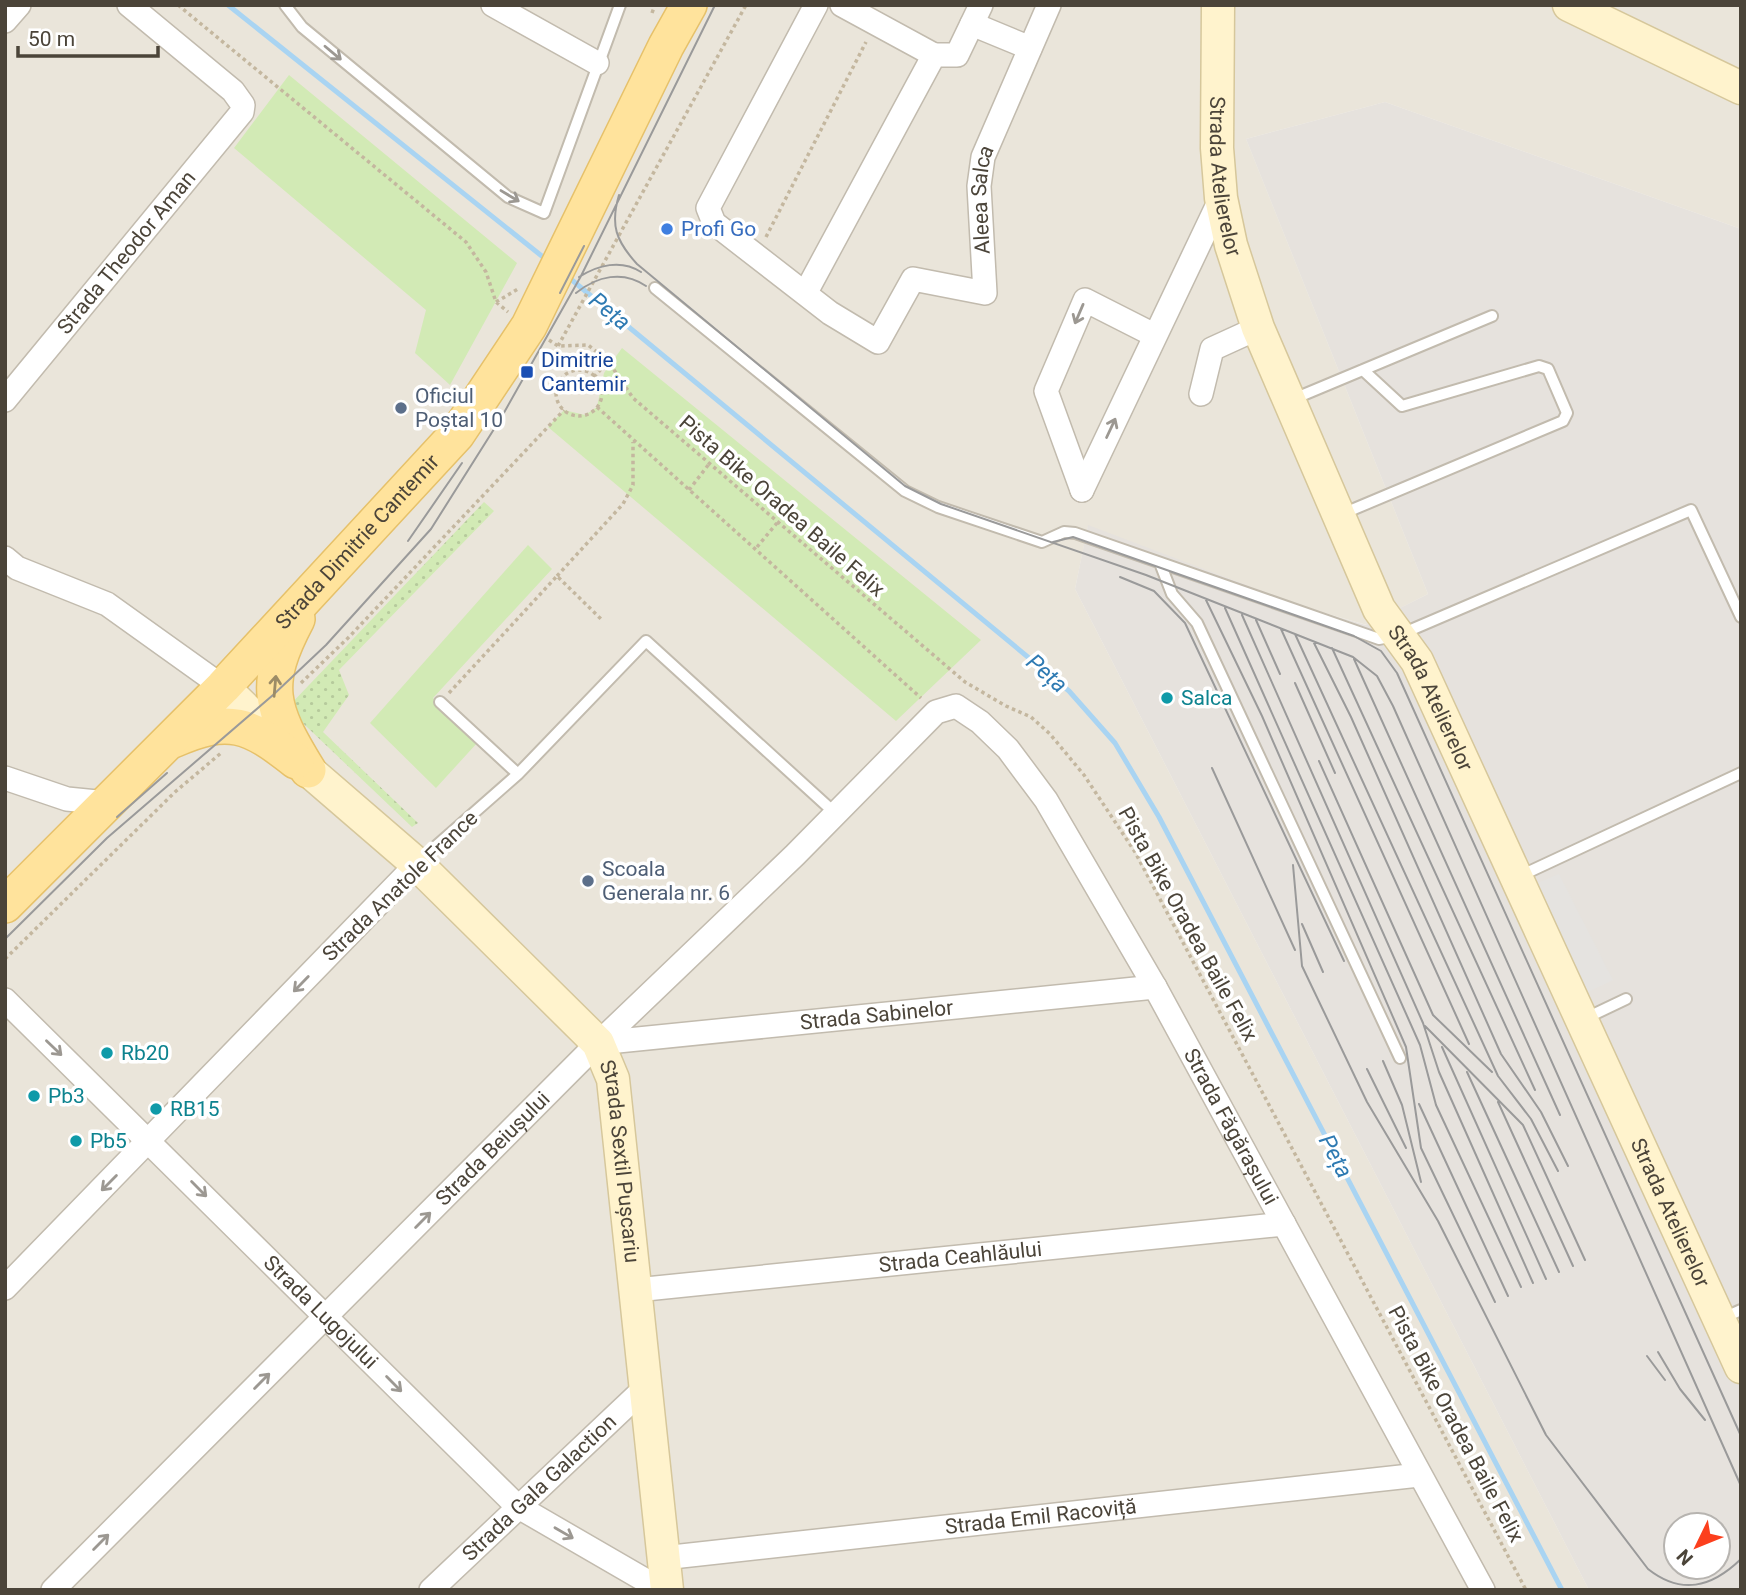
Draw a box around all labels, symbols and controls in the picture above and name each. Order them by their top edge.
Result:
scale bar [18,14,158,58]
text: 50 m [28,27,75,51]
one-way arrow [324,45,342,60]
street label: Strada Atelierelor [1205,96,1246,260]
street label: Aleea Salca [967,141,999,255]
street label: Strada Theodor Aman [52,166,201,339]
one-way arrow [499,189,519,203]
place label: Profi Go [681,217,756,241]
marker: Profi Go [659,221,675,237]
water label: Peța [584,287,636,336]
one-way arrow [1072,303,1085,324]
place label: Dimitrie Cantemir [541,348,626,396]
marker: Dimitrie Cantemir [519,364,535,380]
place label: Oficiul Poștal 10 [415,384,503,432]
marker: Oficiul Poștal 10 [393,400,409,416]
street label: Pista Bike Oradea Baile Felix [674,410,890,602]
one-way arrow [1105,418,1118,439]
street label: Strada Dimitrie Cantemir [271,450,444,634]
street label: Strada Atelierelor [1383,620,1478,775]
water label: Peța [1021,648,1073,698]
one-way arrow [268,675,281,698]
place label: Salca [1181,686,1232,710]
marker: Salca [1159,690,1175,706]
street label: Pista Bike Oradea Baile Felix [1113,803,1263,1045]
street label: Strada Anatole France [318,806,482,966]
place label: Scoala Generala nr. 6 [602,857,730,905]
marker: Scoala Generala nr. 6 [580,873,596,889]
one-way arrow [293,975,310,992]
street label: Strada Sabinelor [799,995,954,1035]
one-way arrow [46,1039,63,1056]
place label: Rb20 [121,1041,169,1065]
street label: Strada Făgărașului [1179,1044,1283,1209]
marker: Rb20 [99,1045,115,1061]
street label: Strada Sextil Pușcariu [594,1056,644,1264]
place label: Pb3 [48,1084,85,1108]
street label: Strada Beiușului [431,1087,555,1211]
marker: Pb3 [26,1088,42,1104]
place label: RB15 [170,1097,220,1121]
marker: RB15 [148,1101,164,1117]
place label: Pb5 [90,1129,127,1153]
water label: Peța [1313,1130,1358,1183]
marker: Pb5 [68,1133,84,1149]
street label: Strada Atelierelor [1626,1135,1715,1291]
one-way arrow [101,1174,118,1191]
one-way arrow [190,1180,207,1197]
one-way arrow [414,1212,431,1229]
street label: Strada Ceahlăului [878,1237,1043,1277]
street label: Strada Lugojului [259,1251,383,1374]
street label: Pista Bike Oradea Baile Felix [1383,1302,1529,1546]
one-way arrow [253,1373,270,1390]
one-way arrow [386,1376,403,1393]
street label: Strada Gala Galaction [458,1410,621,1566]
street label: Strada Emil Racoviță [944,1494,1138,1539]
north arrow [1662,1511,1732,1581]
one-way arrow [554,1527,574,1541]
one-way arrow [92,1533,109,1550]
text: N [1672,1545,1698,1570]

